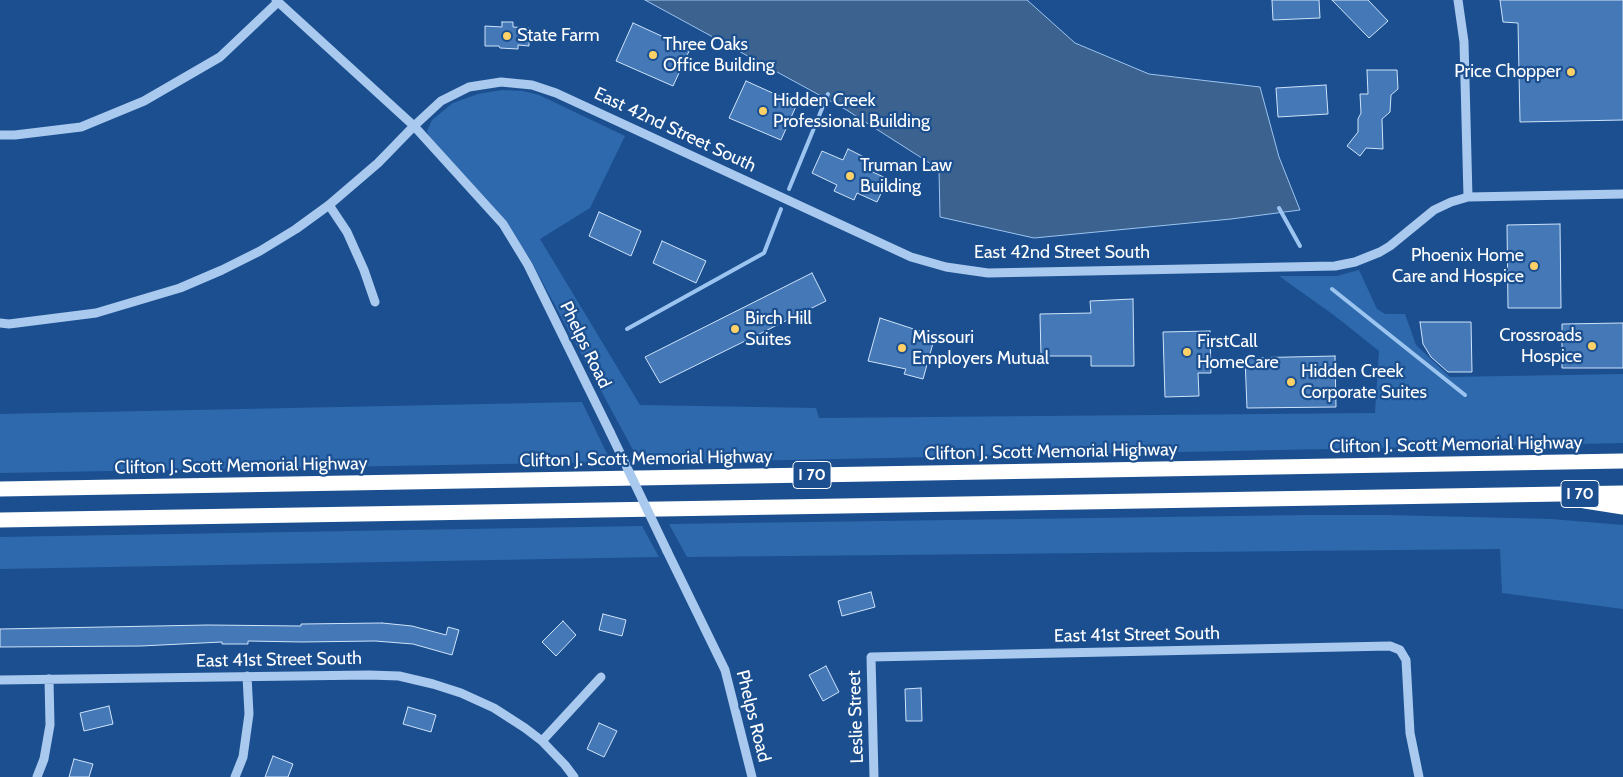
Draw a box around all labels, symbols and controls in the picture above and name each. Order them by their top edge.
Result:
place label: State Farm [517,25,600,47]
marker: State Farm [501,30,513,42]
place label: Three Oaks Office Building [663,34,775,76]
marker: Three Oaks Office Building [647,49,659,61]
place label: Price Chopper [1454,61,1561,83]
marker: Price Chopper [1565,66,1577,78]
street label: East 42nd Street South [591,83,759,177]
place label: Hidden Creek Professional Building [773,90,930,132]
marker: Hidden Creek Professional Building [757,105,769,117]
place label: Truman Law Building [860,155,952,198]
marker: Truman Law Building [844,170,856,182]
street label: East 42nd Street South [974,242,1150,264]
place label: Phoenix Home Care and Hospice [1392,245,1524,288]
marker: Phoenix Home Care and Hospice [1528,260,1540,272]
street label: Phelps Road [555,298,615,392]
place label: Birch Hill Suites [745,308,812,350]
marker: Birch Hill Suites [729,323,741,335]
place label: Crossroads Hospice [1499,325,1582,368]
place label: Missouri Employers Mutual [912,327,1049,369]
place label: FirstCall HomeCare [1197,331,1279,374]
marker: Crossroads Hospice [1586,340,1598,352]
marker: Missouri Employers Mutual [896,342,908,354]
marker: FirstCall HomeCare [1181,346,1193,358]
place label: Hidden Creek Corporate Suites [1301,361,1427,404]
marker: Hidden Creek Corporate Suites [1285,376,1297,388]
street label: Clifton J. Scott Memorial Highway [1329,432,1583,458]
street label: Clifton J. Scott Memorial Highway [924,439,1178,465]
street label: Clifton J. Scott Memorial Highway [519,446,773,472]
street label: Clifton J. Scott Memorial Highway [114,453,368,479]
road number: I 70 [793,462,831,488]
road number: I 70 [1561,480,1599,508]
street label: East 41st Street South [1054,623,1220,647]
street label: East 41st Street South [196,648,362,672]
street label: Phelps Road [731,668,775,764]
street label: Leslie Street [844,670,868,764]

